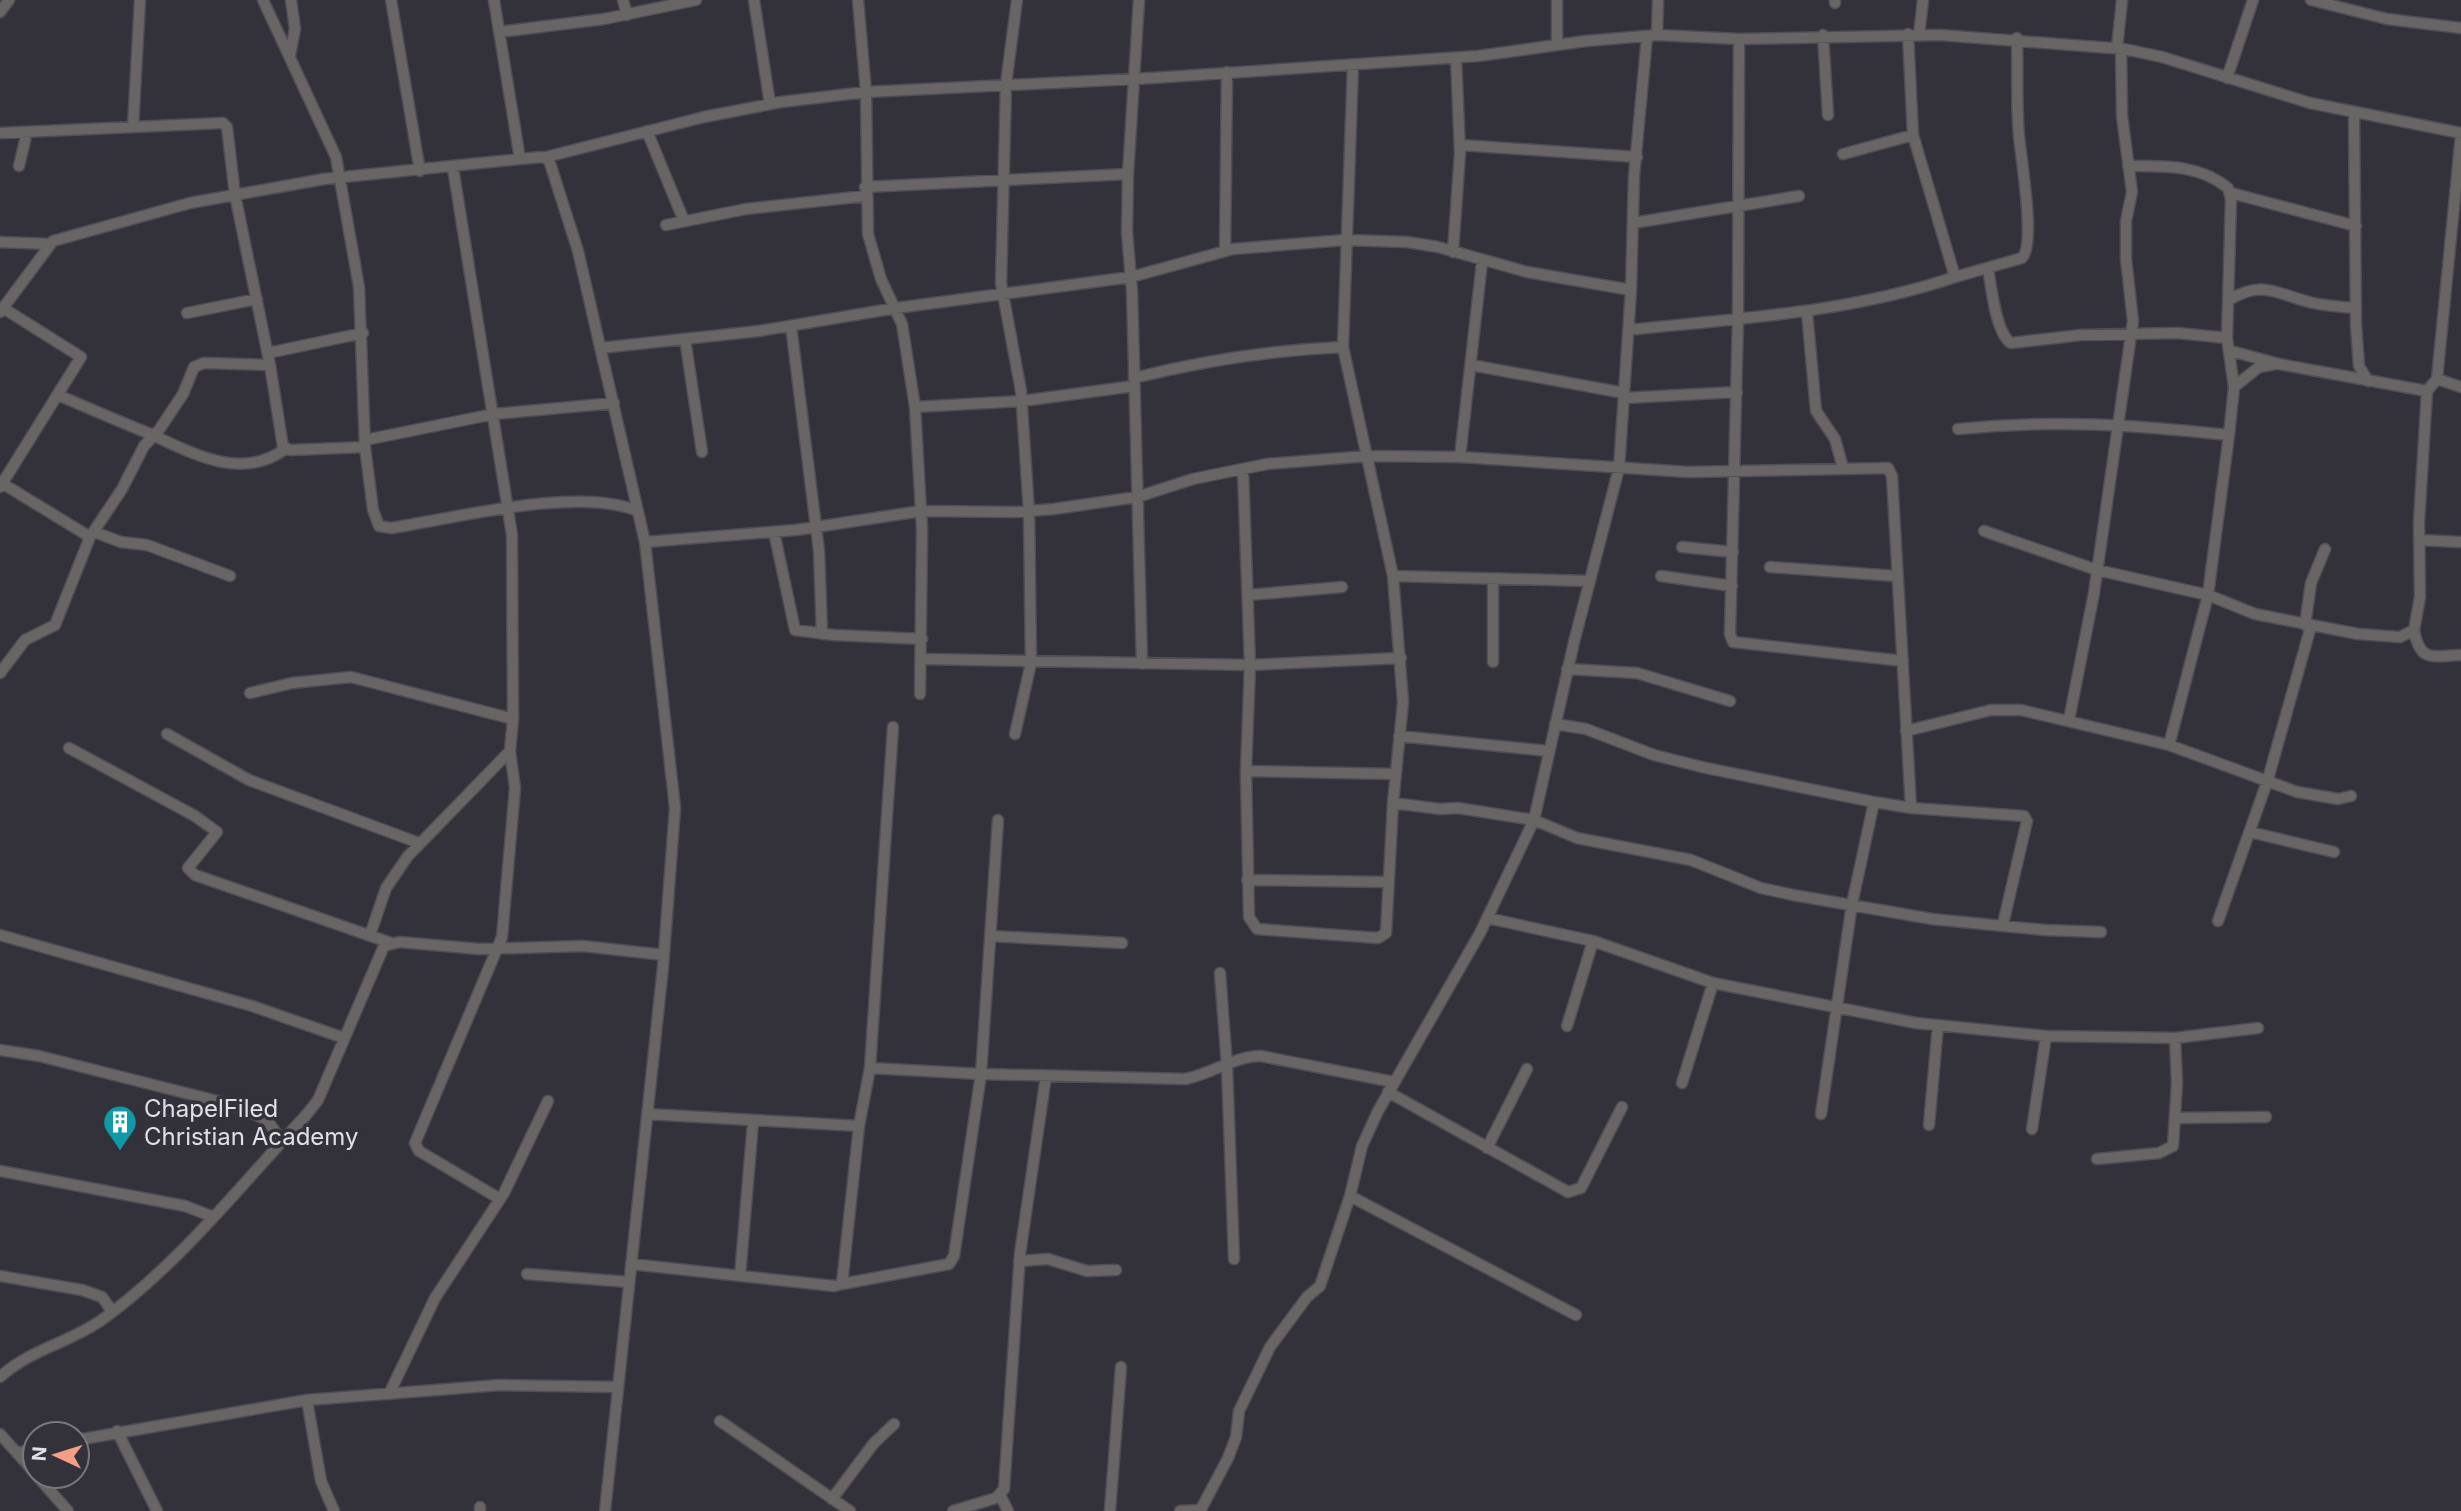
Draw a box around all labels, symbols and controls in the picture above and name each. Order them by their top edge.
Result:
place label: ChapelFiled Christian Academy [144,1094,359,1151]
building icon: ChapelFiled Christian Academy [101,1103,139,1152]
north arrow [21,1420,91,1490]
text: N [28,1446,52,1462]

